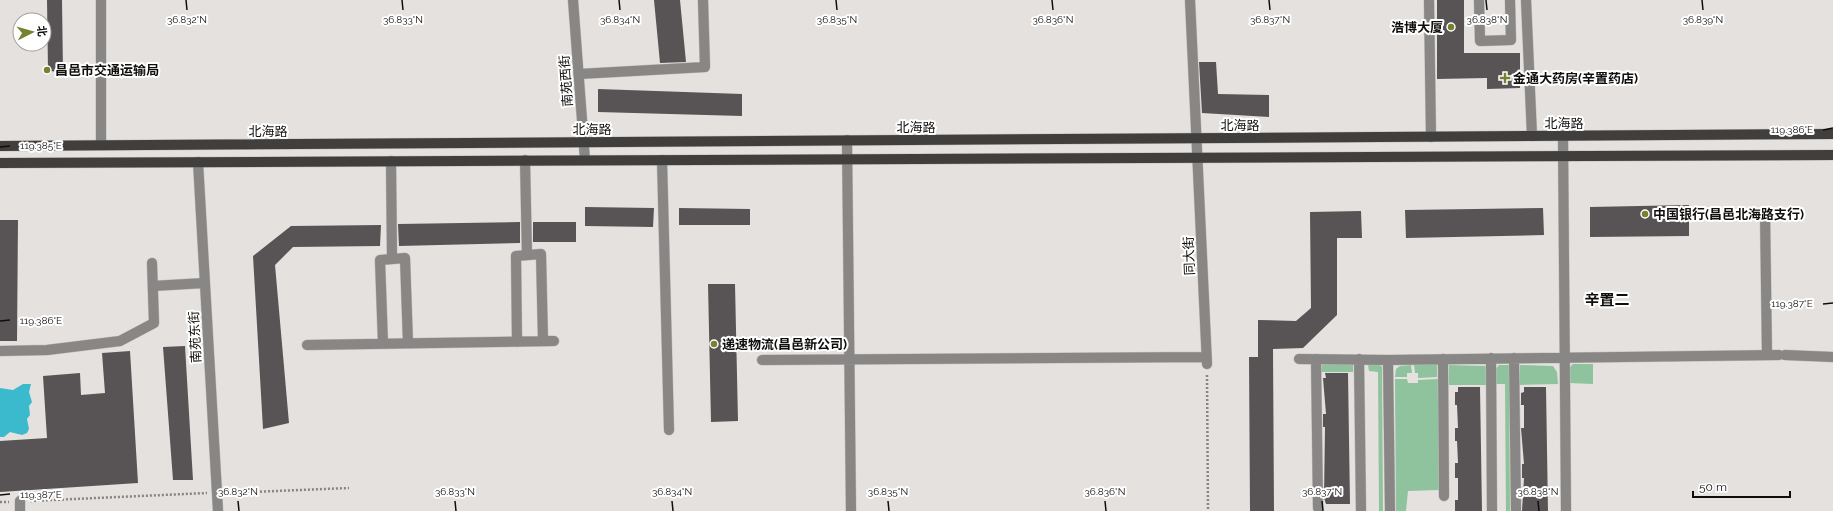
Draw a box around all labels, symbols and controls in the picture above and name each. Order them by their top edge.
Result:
north arrow [12,12,52,52]
text: 36.832°N [167,14,207,25]
text: 36.833°N [383,14,423,25]
text: 36.834°N [600,14,640,25]
text: 36.835°N [817,14,857,25]
text: 36.836°N [1033,14,1073,25]
text: 36.837°N [1250,14,1290,25]
text: 36.838°N [1467,14,1507,25]
text: 36.839°N [1683,14,1723,25]
place label: 浩博大厦 [1391,20,1443,35]
marker: 浩博大厦 [1446,22,1456,32]
text: 北 [34,25,48,37]
street label: 南苑西街 [557,55,575,107]
place label: 昌邑市交通运输局 [55,63,159,78]
marker: 昌邑市交通运输局 [42,65,52,75]
place label: 金通大药房(辛置药店) [1513,71,1638,86]
marker: 金通大药房(辛置药店) [1500,73,1510,83]
street label: 北海路 [1544,116,1584,131]
street label: 北海路 [1220,118,1260,133]
street label: 北海路 [896,120,936,135]
street label: 北海路 [572,122,612,137]
street label: 北海路 [248,124,288,139]
text: 119.386°E [1771,124,1813,135]
text: 119.385°E [20,140,62,151]
place label: 中国银行(昌邑北海路支行) [1653,207,1804,222]
marker: 中国银行(昌邑北海路支行) [1640,209,1650,219]
street label: 同大街 [1181,236,1197,276]
district label: 辛置二 [1584,291,1630,309]
text: 119.387°E [1771,298,1813,309]
street label: 南苑东街 [186,311,204,363]
text: 119.386°E [20,315,62,326]
place label: 递速物流(昌邑新公司) [722,337,847,352]
marker: 递速物流(昌邑新公司) [709,339,719,349]
scale bar [1693,473,1790,499]
text: 50 m [1699,480,1727,494]
text: 36.832°N [218,486,258,497]
text: 36.833°N [435,486,475,497]
text: 36.834°N [652,486,692,497]
text: 36.835°N [868,486,908,497]
text: 36.836°N [1085,486,1125,497]
text: 36.837°N [1302,486,1342,497]
text: 36.838°N [1518,486,1558,497]
text: 119.387°E [20,489,62,500]

